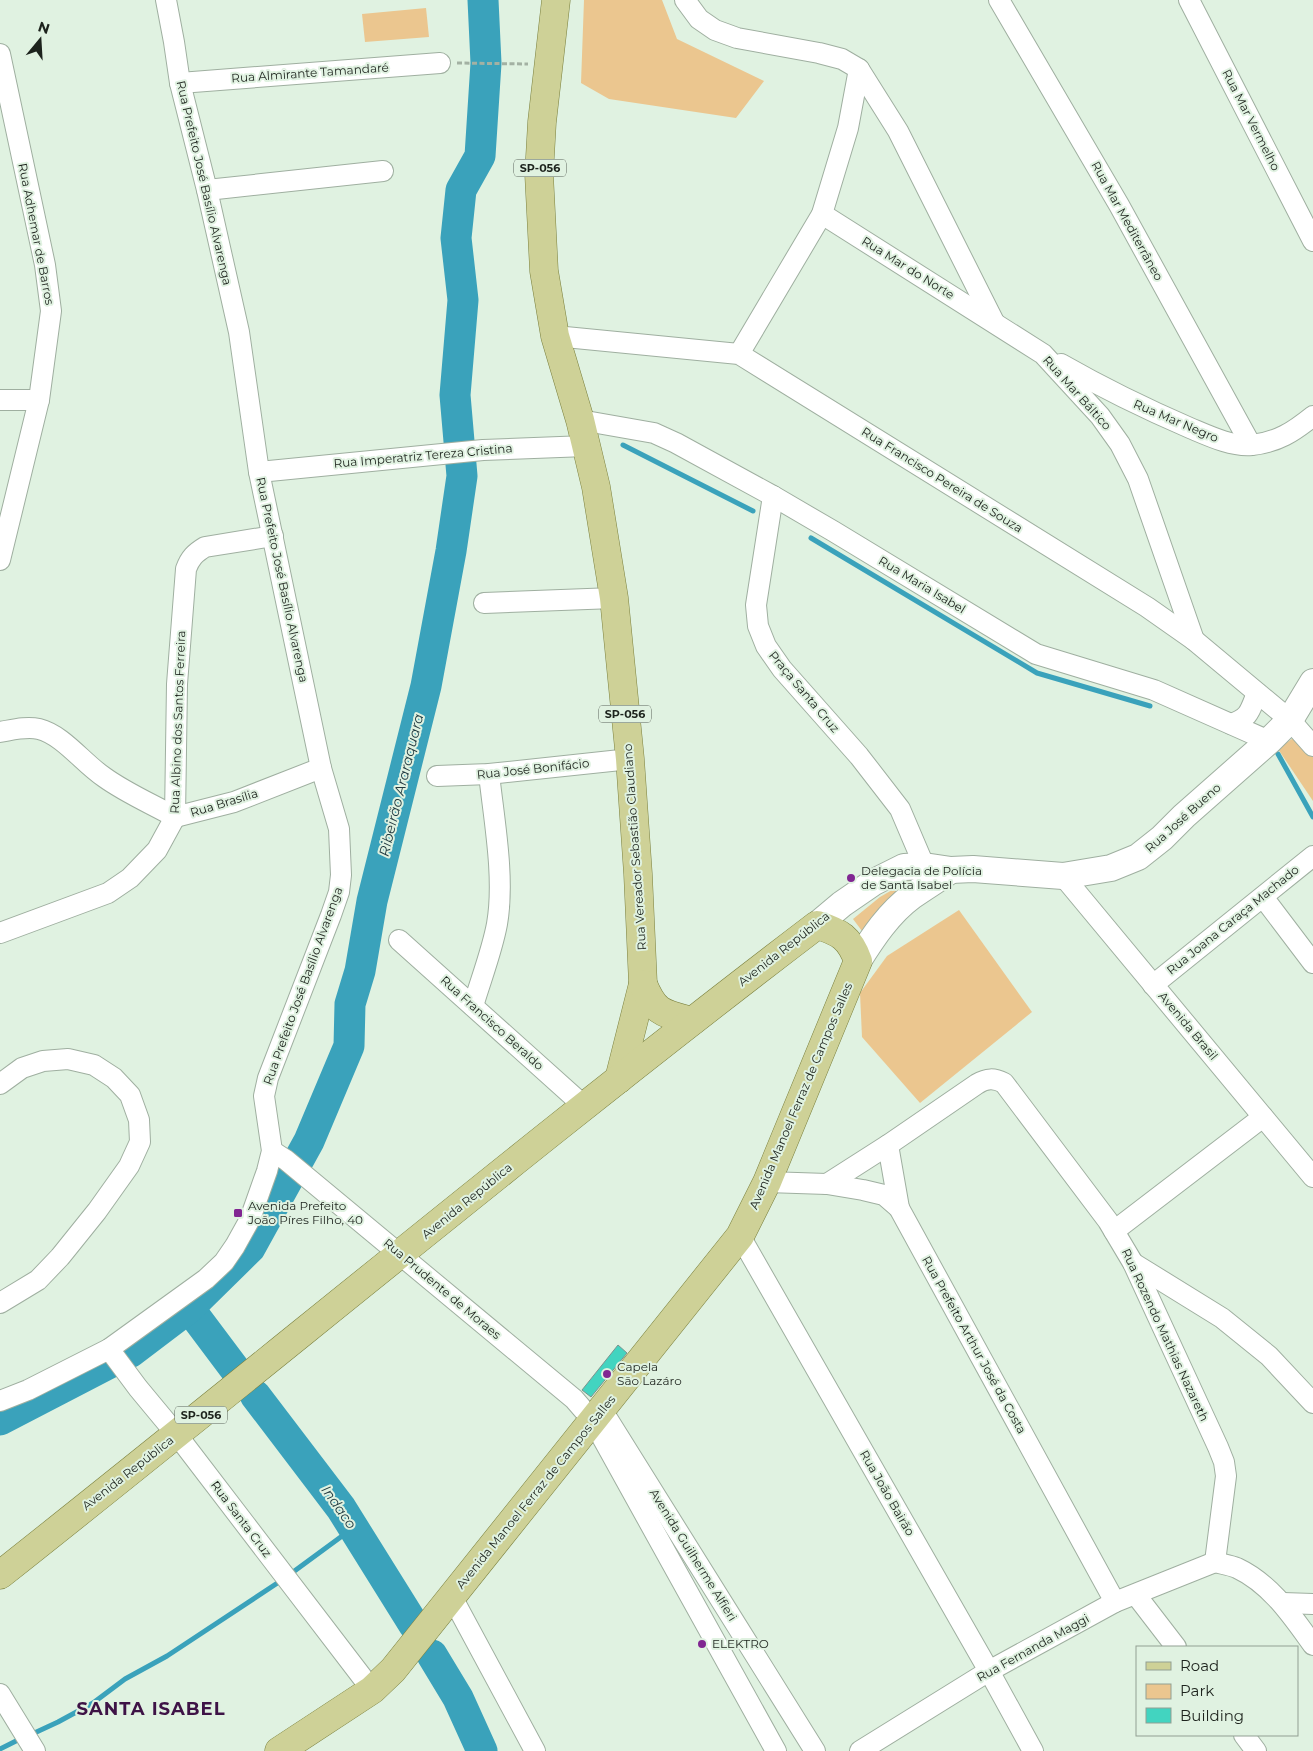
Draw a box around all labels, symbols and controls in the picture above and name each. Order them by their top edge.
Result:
north arrow [15,15,65,65]
text: N [36,17,52,38]
street label: Rua Almirante Tamandaré [231,60,389,85]
street label: Rua Mar Vermelho [1219,66,1284,173]
street label: Rua Prefeito José Basílio Alvarenga [174,79,235,287]
street label: Rua Mar Mediterrâneo [1088,158,1167,283]
road number: SP-056 [514,160,566,177]
street label: Rua Adhemar de Barros [15,162,58,306]
street label: Rua Mar do Norte [859,233,957,302]
street label: Rua Mar Báltico [1040,352,1115,433]
street label: Rua Mar Negro [1131,396,1221,445]
street label: Rua Francisco Pereira de Souza [859,424,1026,536]
street label: Rua Imperatriz Tereza Cristina [333,440,513,471]
street label: Rua Prefeito José Basílio Alvarenga [253,476,312,684]
street label: Rua Maria Isabel [876,553,968,616]
street label: Rua Albino dos Santos Ferreira [167,630,188,814]
street label: Praça Santa Cruz [766,648,843,735]
road number: SP-056 [599,706,651,722]
water label: Ribeirão Araraquara [375,712,427,858]
street label: Rua Vereador Sebastião Claudiano [620,743,649,951]
street label: Rua José Bonifácio [476,755,590,782]
street label: Rua José Bueno [1142,780,1224,856]
street label: Rua Brasília [188,785,260,820]
street label: Rua Joana Caraça Machado [1164,862,1302,978]
place label: Delegacia de Polícia de Santa Isabel [861,863,982,892]
marker: Delegacia de Polícia de Santa Isabel [845,872,857,884]
street label: Rua Prefeito José Basílio Alvarenga [260,885,345,1087]
street label: Avenida República [735,908,832,989]
street label: Rua Francisco Beraldo [438,972,547,1073]
street label: Avenida Manoel Ferraz de Campos Salles [746,980,855,1211]
street label: Avenida Brasil [1156,989,1221,1063]
street label: Avenida República [418,1160,515,1242]
place label: Avenida Prefeito João Píres Filho, 40 [247,1198,363,1227]
marker: Avenida Prefeito João Píres Filho, 40 [232,1207,244,1219]
street label: Rua Prudente de Moraes [381,1235,504,1342]
street label: Rua Rozendo Mathias Nazareth [1119,1246,1212,1424]
street label: Rua Prefeito Arthur José da Costa [919,1253,1030,1436]
place label: Capela São Lazáro [617,1359,682,1388]
marker: Capela São Lazáro [601,1368,613,1380]
street label: Avenida Manoel Ferraz de Campos Salles [453,1392,619,1592]
road number: SP-056 [175,1406,227,1424]
street label: Avenida República [79,1432,176,1513]
street label: Rua João Bairão [857,1447,918,1538]
street label: Rua Santa Cruz [208,1477,275,1560]
water label: Indaco [318,1482,361,1532]
street label: Avenida Guilherme Alfieri [647,1486,740,1623]
street label: Rua Fernanda Maggi [974,1610,1092,1685]
place label: ELEKTRO [712,1636,769,1651]
marker: ELEKTRO [696,1638,708,1650]
legend [1136,1646,1298,1736]
text: Road [1180,1656,1219,1675]
text: Park [1180,1681,1214,1700]
district label: SANTA ISABEL [76,1698,226,1720]
text: Building [1180,1706,1244,1725]

